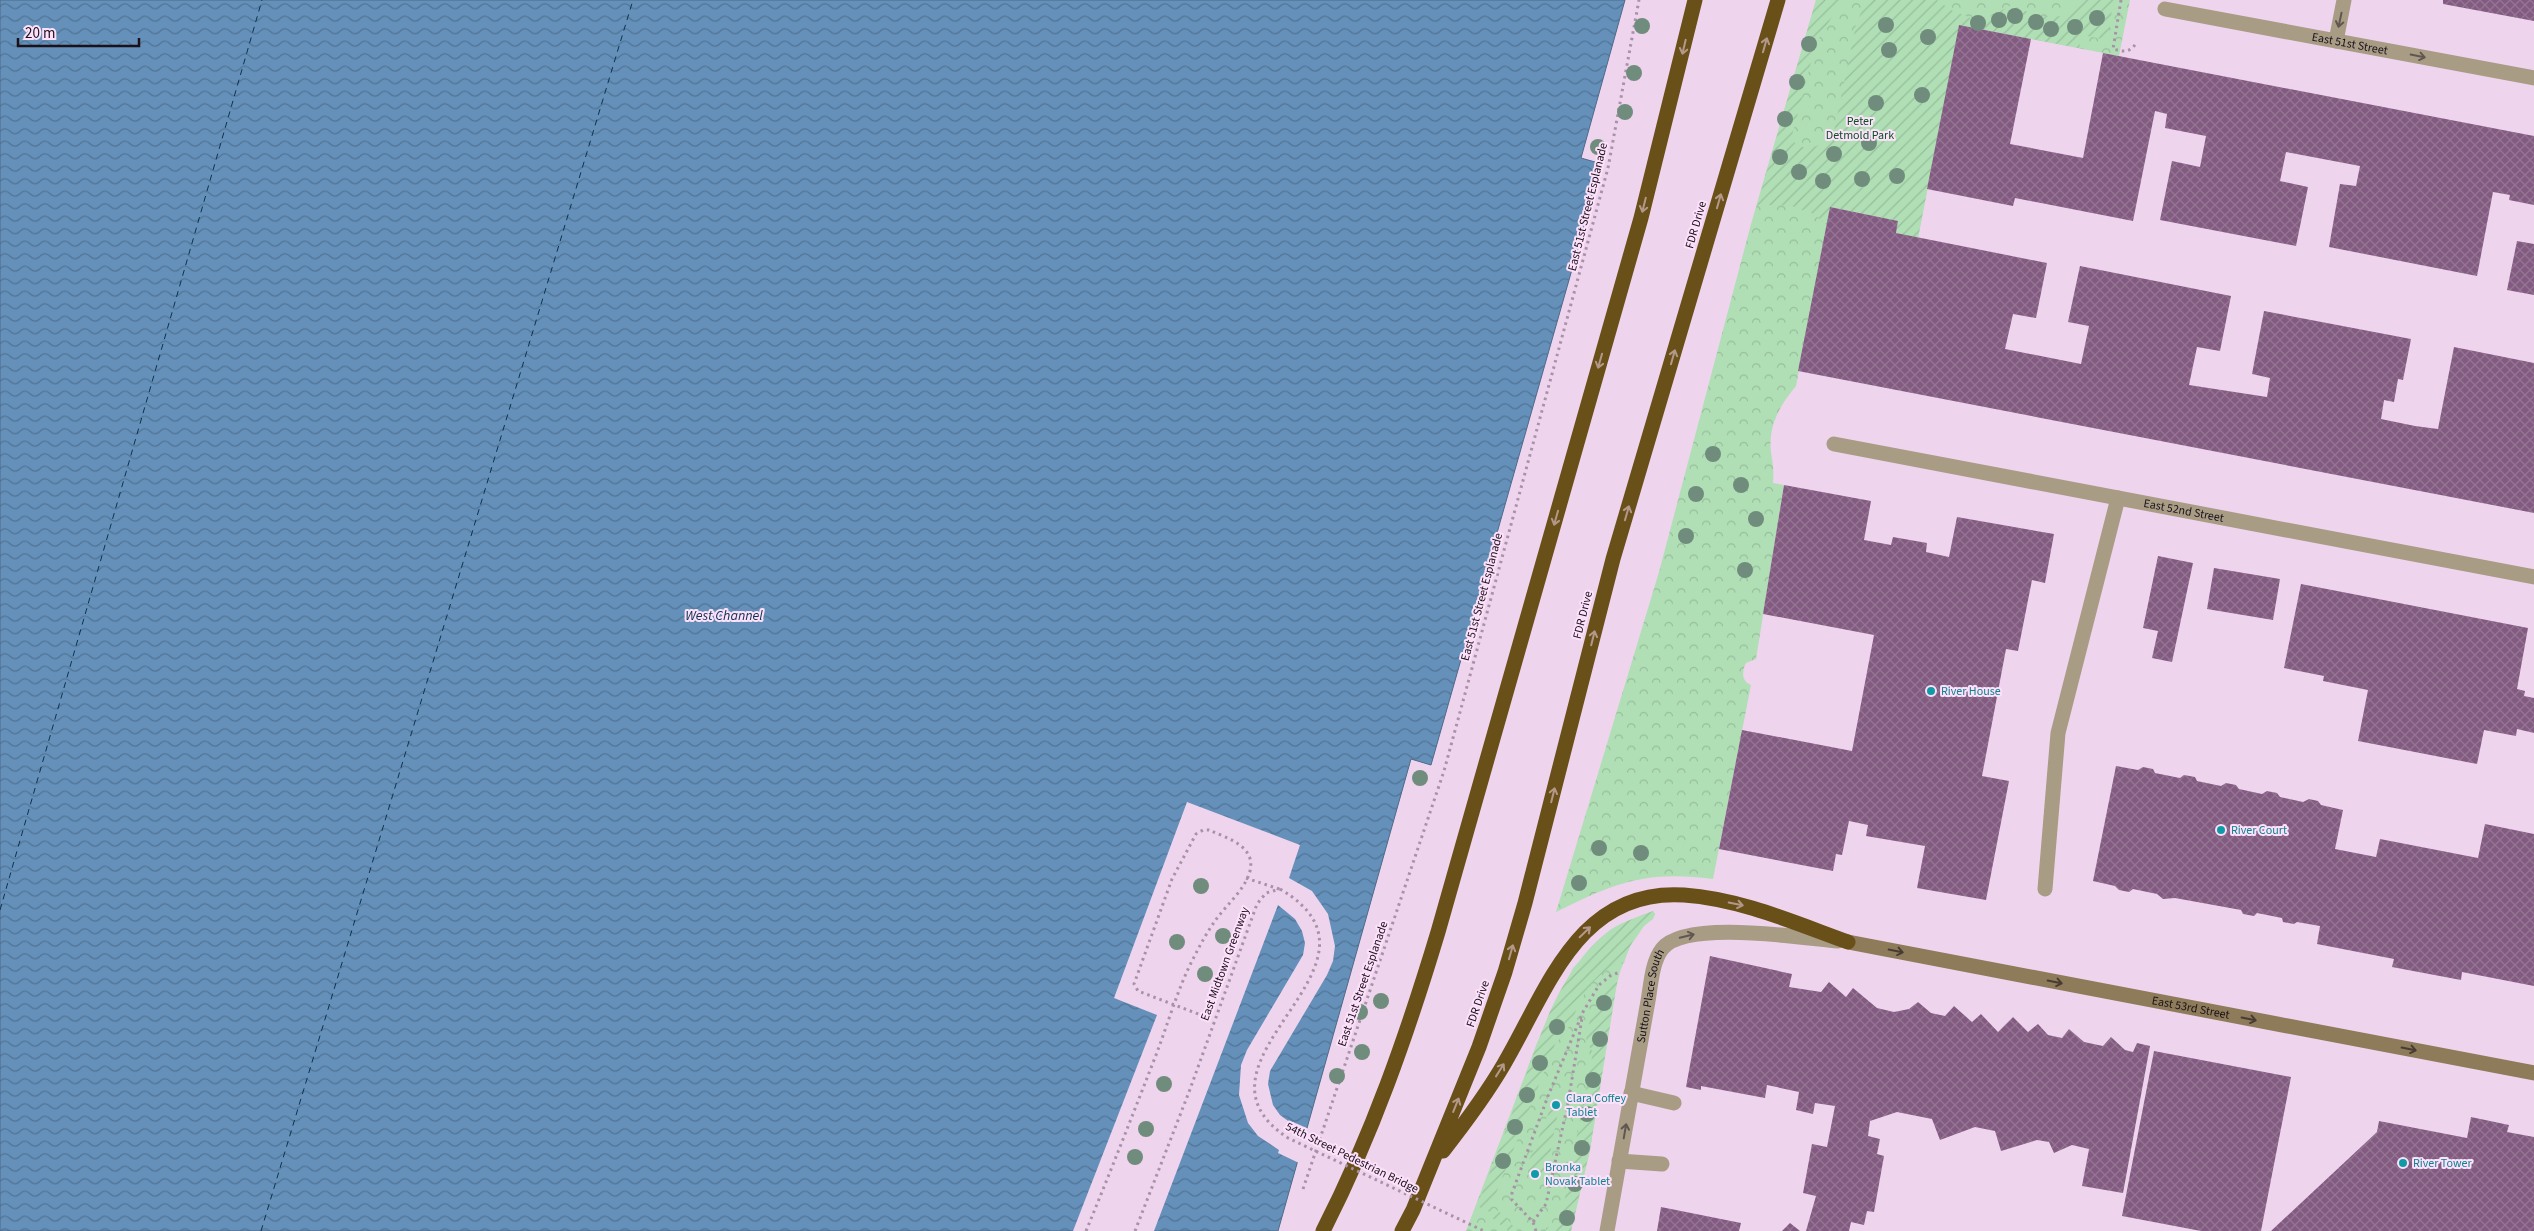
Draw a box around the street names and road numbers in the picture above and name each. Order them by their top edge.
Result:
street label: East 51st Street [2310,28,2389,59]
street label: East 51st Street Esplanade [1564,141,1612,273]
street label: FDR Drive [1681,199,1711,251]
street label: East 52nd Street [2142,495,2225,526]
street label: East 51st Street Esplanade [1457,531,1507,663]
street label: FDR Drive [1569,589,1597,641]
street label: East Midtown Greenway [1196,904,1254,1023]
street label: East 51st Street Esplanade [1334,919,1392,1049]
street label: Sutton Place South [1632,945,1669,1044]
street label: FDR Drive [1462,978,1494,1030]
street label: East 53rd Street [2151,992,2231,1023]
street label: 54th Street Pedestrian Bridge [1283,1118,1421,1198]

